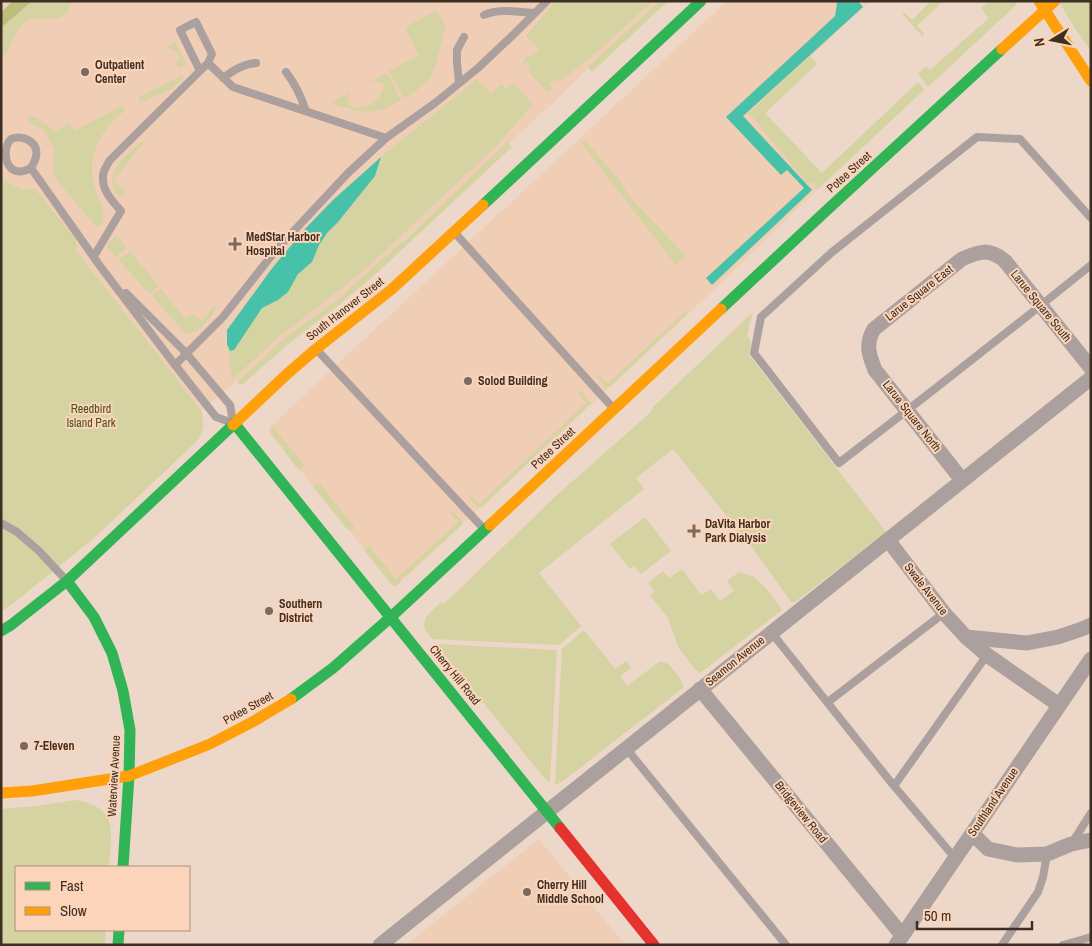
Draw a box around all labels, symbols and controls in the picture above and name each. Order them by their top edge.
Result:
north arrow [1027,15,1077,65]
text: N [1030,37,1049,48]
place label: Outpatient Center [95,57,145,87]
marker: Outpatient Center [79,66,91,78]
street label: Potee Street [823,148,875,196]
place label: MedStar Harbor Hospital [246,229,320,259]
marker: MedStar Harbor Hospital [228,237,242,251]
street label: Larue Square East [882,261,956,325]
street label: Larue Square South [1007,267,1075,345]
street label: South Hanover Street [303,273,387,344]
place label: Solod Building [478,373,547,389]
marker: Solod Building [462,375,474,387]
street label: Larue Square North [879,377,945,455]
park label: Reedbird Island Park [66,401,116,431]
street label: Potee Street [528,423,579,473]
place label: DaVita Harbor Park Dialysis [705,516,771,546]
marker: DaVita Harbor Park Dialysis [687,524,701,538]
street label: Swale Avenue [901,560,951,618]
place label: Southern District [279,596,322,626]
marker: Southern District [263,605,275,617]
street label: Seamon Avenue [702,632,768,690]
street label: Cherry Hill Road [426,642,484,708]
street label: Potee Street [220,688,276,728]
street label: Waterview Avenue [104,735,124,817]
place label: 7-Eleven [34,738,74,754]
marker: 7-Eleven [18,740,30,752]
street label: Southland Avenue [964,764,1022,840]
street label: Bridgeview Road [771,778,831,846]
legend [15,866,190,931]
text: Fast [60,875,84,896]
place label: Cherry Hill Middle School [537,877,604,907]
marker: Cherry Hill Middle School [521,886,533,898]
scale bar [917,898,1032,930]
text: Slow [60,900,87,921]
text: 50 m [924,905,951,926]

